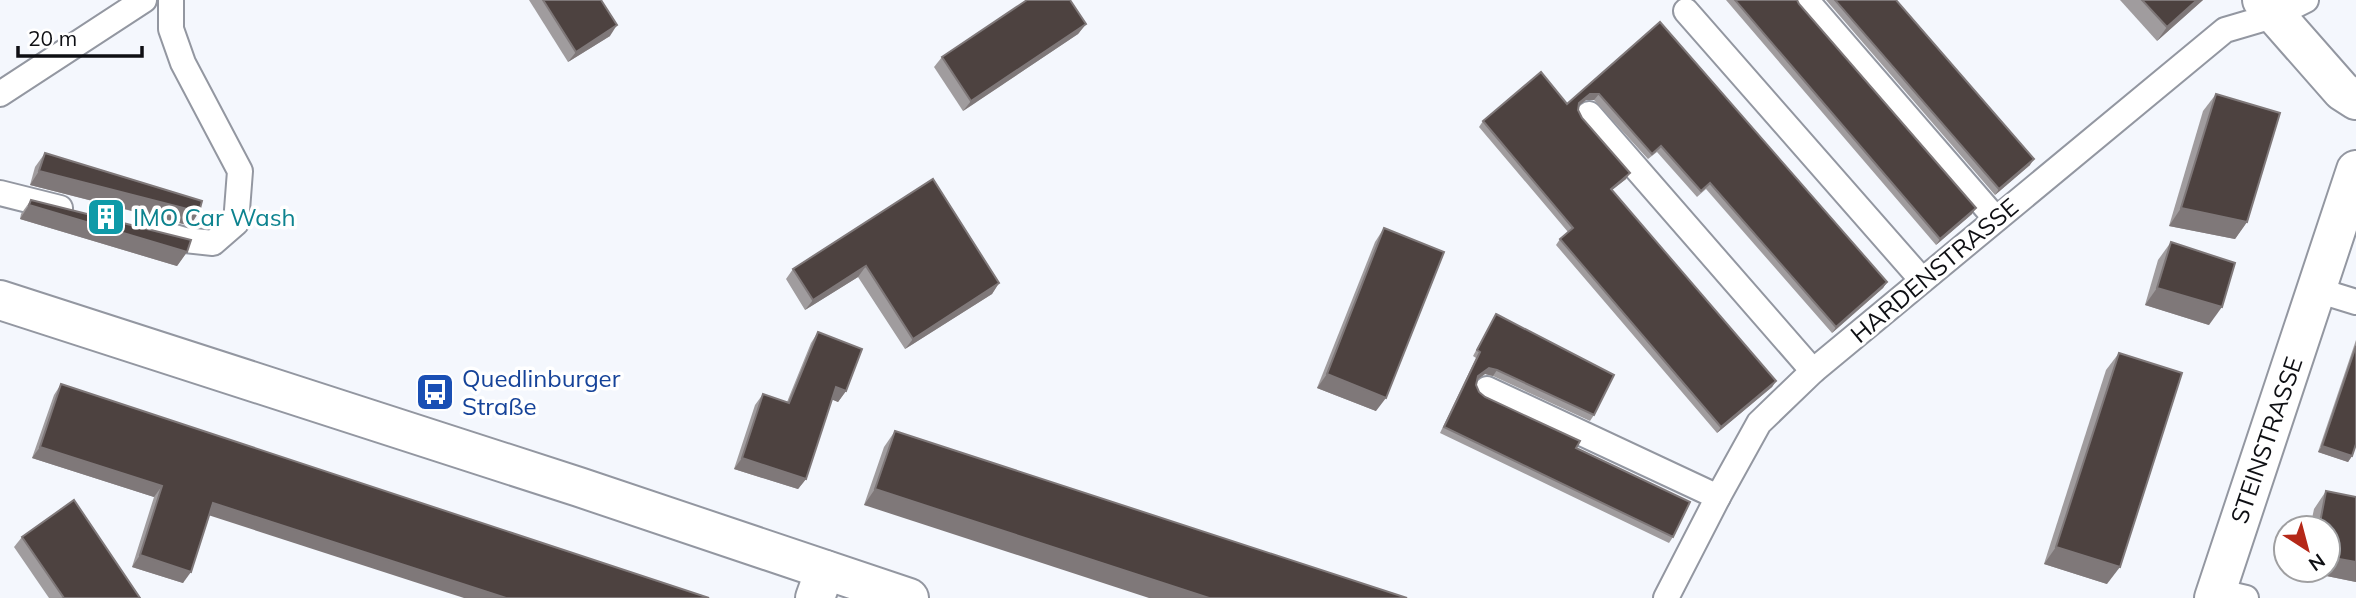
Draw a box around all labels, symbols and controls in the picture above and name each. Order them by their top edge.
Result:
scale bar [18,14,142,58]
text: 20 m [28,25,77,51]
street label: HARDENSTRASSE [1844,191,2024,349]
building icon: IMO Car Wash [85,196,127,238]
place label: IMO Car Wash [133,202,296,232]
street label: STEINSTRASSE [2223,353,2309,527]
place label: Quedlinburger Straße [462,363,621,421]
bus stop icon: Quedlinburger Straße [414,371,456,413]
north arrow [2272,514,2342,584]
text: N [2304,549,2330,577]

